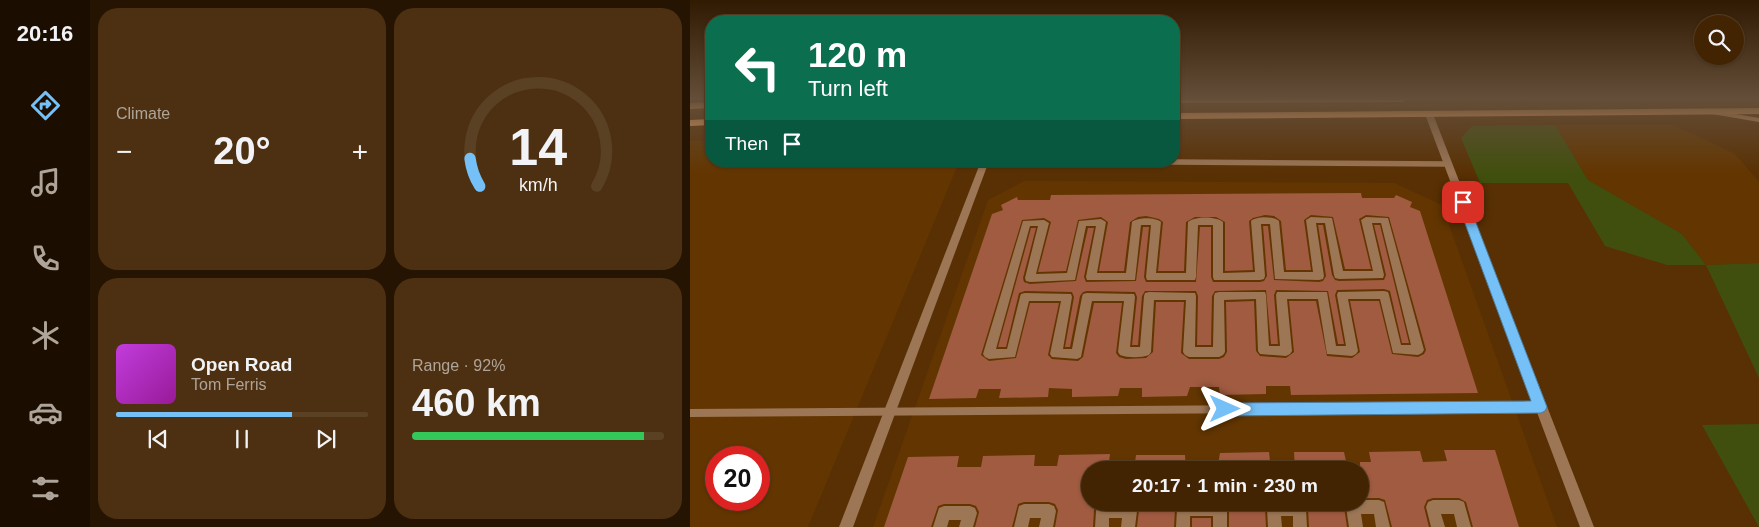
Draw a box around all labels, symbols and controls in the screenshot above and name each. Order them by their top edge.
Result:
map controls [1694,15,1744,65]
button: search [1694,15,1744,65]
text: 20:16 [17,21,73,46]
icon: left [725,35,790,100]
text: 120 m [808,35,907,74]
text: Turn left [808,76,888,101]
icon: directions [28,88,63,123]
text: Climate [116,105,170,122]
text: 14 [509,118,567,176]
text: 20° [213,130,271,172]
icon: arrive [778,130,806,158]
text: Then [725,133,768,154]
text: − [116,136,132,167]
text: + [352,136,368,167]
icon: music [28,165,63,200]
text: km/h [519,175,557,195]
pin [1442,181,1484,223]
icon: arrive [1449,188,1477,216]
icon: phone [28,241,63,276]
icon: climate [28,318,63,353]
text: Open Road [191,354,292,375]
text: Range · 92% [412,357,505,374]
text: Tom Ferris [191,376,267,393]
text: 460 km [412,382,541,424]
position arrow [1198,382,1250,434]
icon: car [28,395,63,430]
icon: previous [144,425,172,453]
icon: pause [228,425,256,453]
icon: next [312,425,340,453]
speed limit sign: 20 [705,446,770,511]
icon: filters [28,471,63,506]
text: 20:17 · 1 min · 230 m [1132,475,1318,496]

